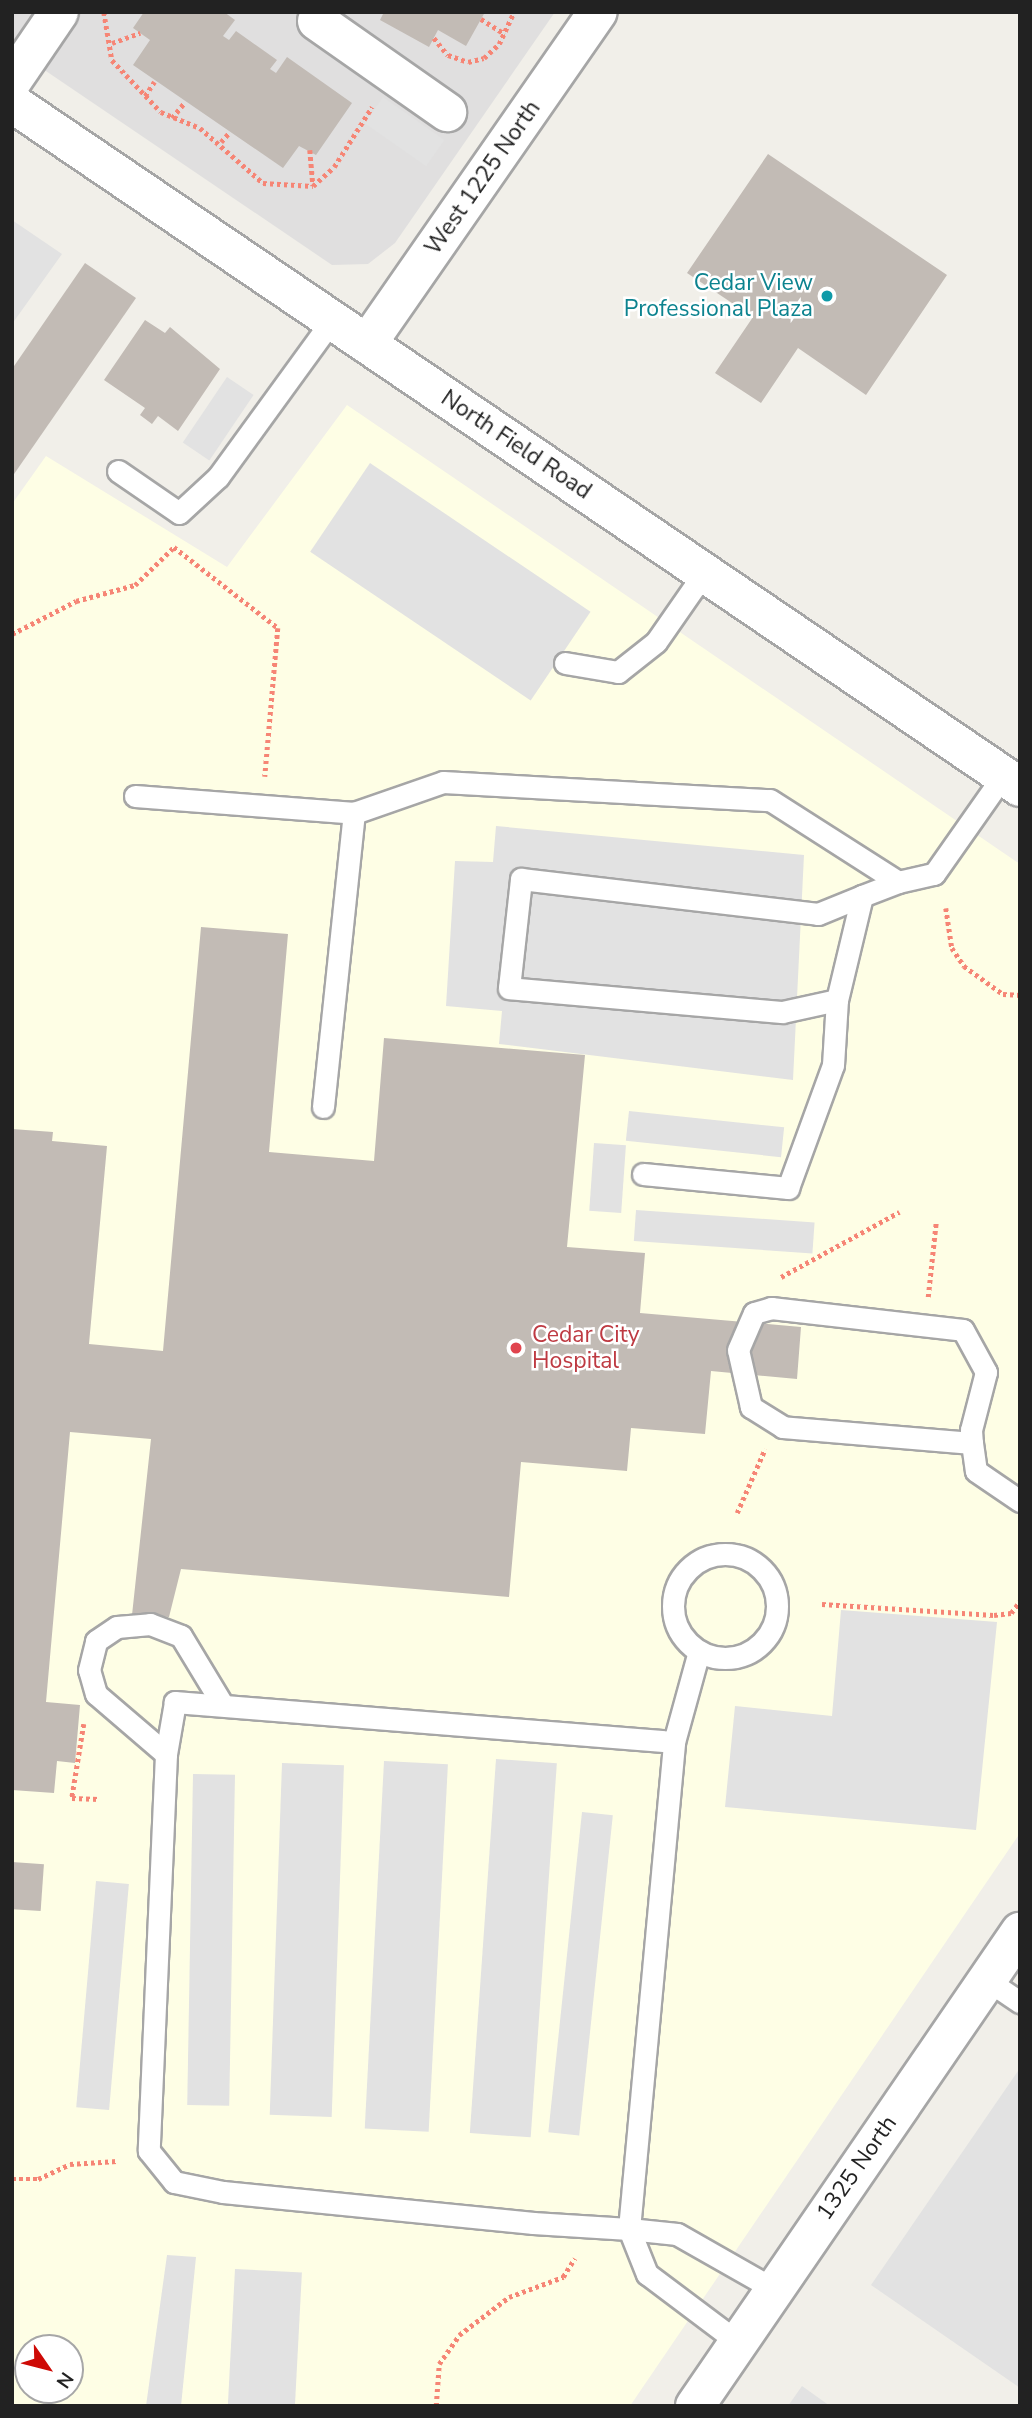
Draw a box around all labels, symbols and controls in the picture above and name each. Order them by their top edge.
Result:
street label: West 1225 North [420,96,546,260]
place label: Cedar View Professional Plaza [624,269,813,323]
marker: Cedar View Professional Plaza [819,288,835,304]
street label: North Field Road [436,385,596,505]
place label: Cedar City Hospital [532,1321,639,1375]
marker: Cedar City Hospital [506,1338,526,1358]
street label: 1325 North [811,2111,903,2225]
north arrow [14,2334,84,2404]
text: N [50,2367,79,2393]

